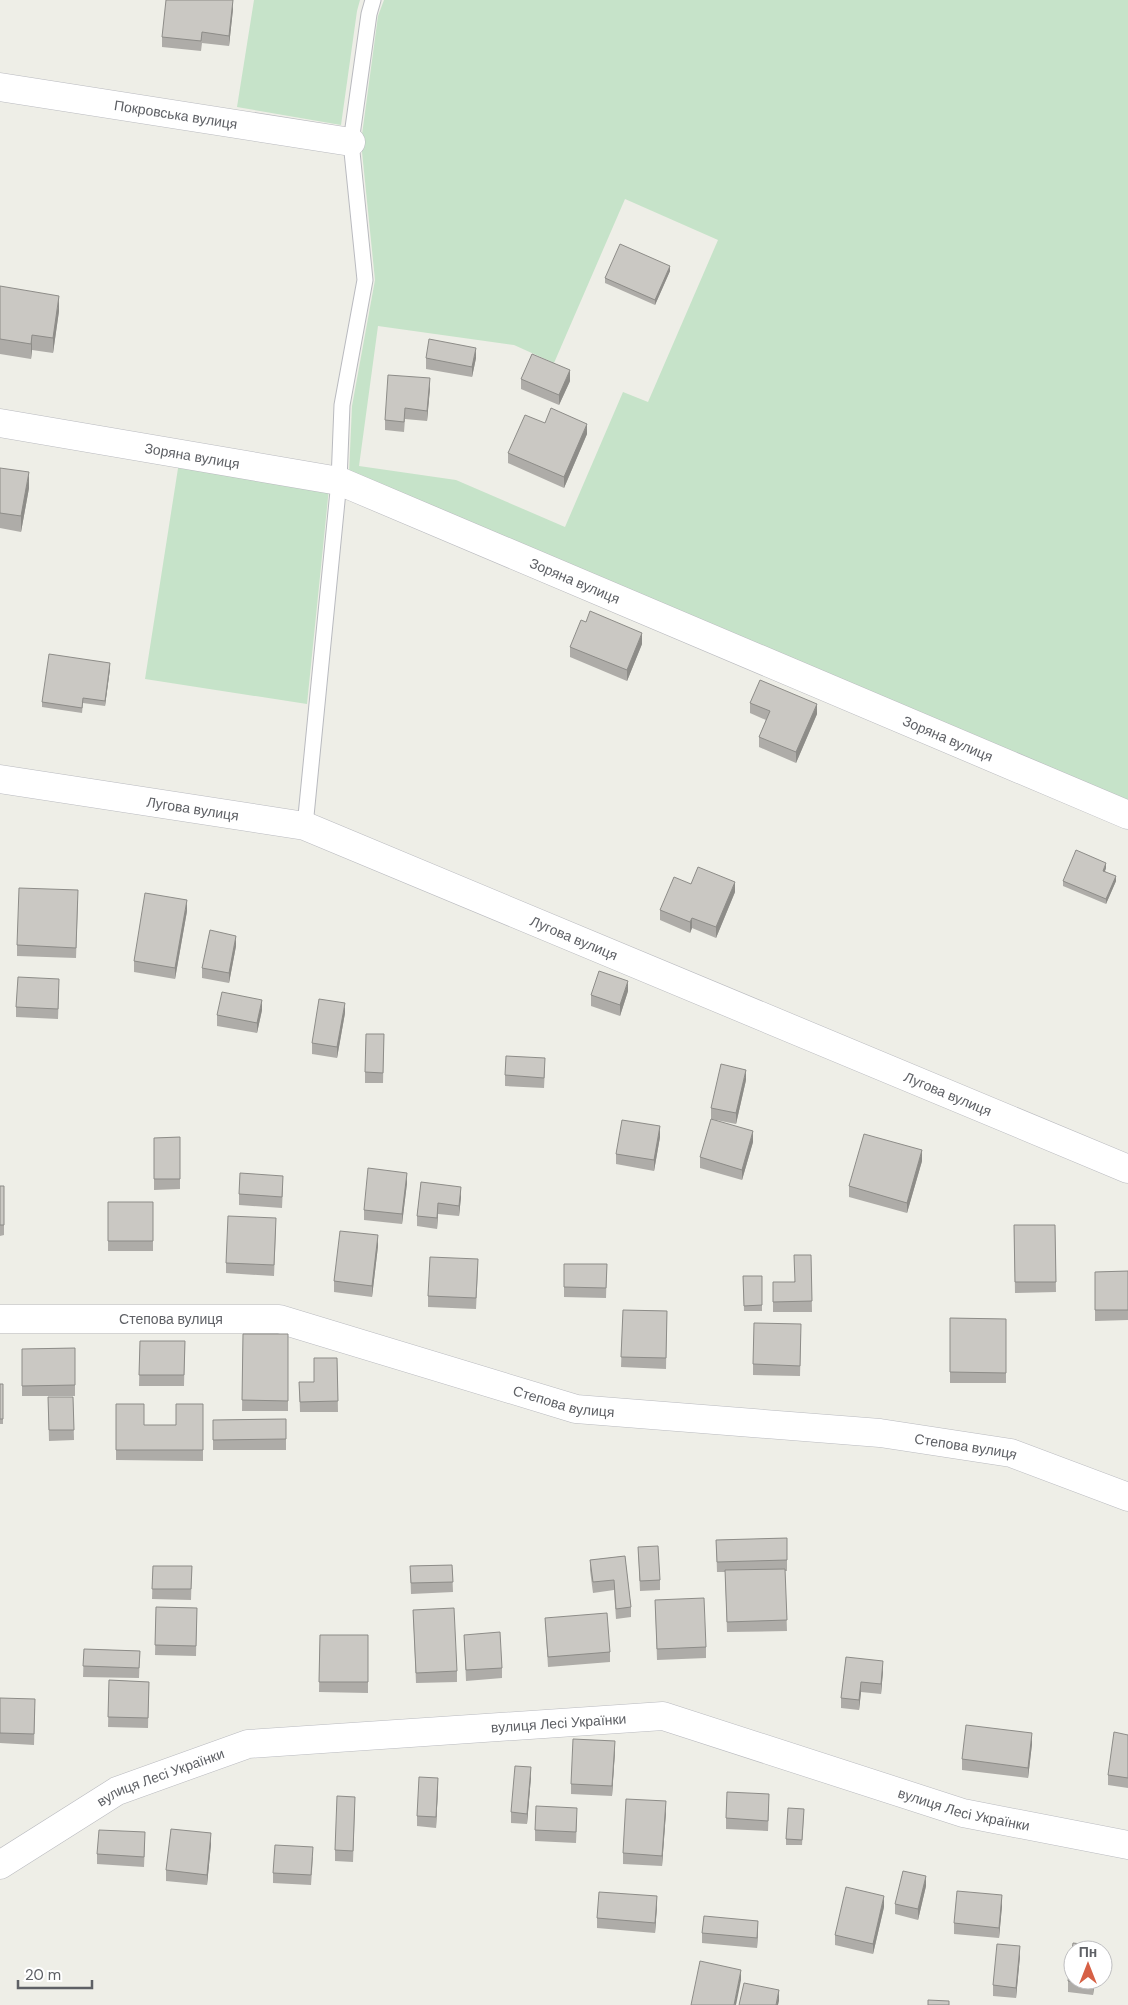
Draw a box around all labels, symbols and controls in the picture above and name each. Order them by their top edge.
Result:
street label: Покровська вулиця [113,96,239,133]
street label: Зоряна вулиця [143,439,241,473]
street label: Зоряна вулиця [527,554,623,608]
street label: Зоряна вулиця [900,712,996,766]
street label: Лугова вулиця [145,793,240,825]
street label: Лугова вулиця [527,912,620,964]
street label: Лугова вулиця [901,1068,994,1120]
street label: Степова вулиця [119,1310,223,1328]
street label: Степова вулиця [511,1381,615,1421]
street label: Степова вулиця [913,1429,1020,1464]
street label: вулиця Лесі Українки [490,1709,627,1737]
street label: вулиця Лесі Українки [93,1744,227,1810]
street label: вулиця Лесі Українки [896,1784,1031,1835]
north arrow [1063,1940,1113,1990]
text: Пн [1079,1943,1097,1961]
scale bar [18,1958,91,1990]
text: 20 m [25,1965,61,1985]

